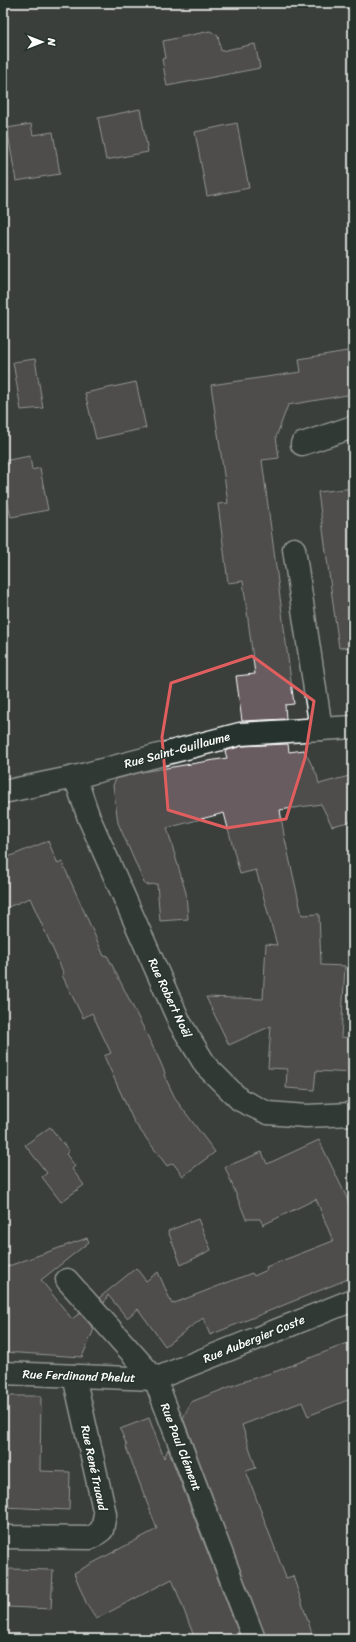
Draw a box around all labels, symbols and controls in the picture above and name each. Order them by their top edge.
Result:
north arrow [22,22,62,62]
text: N [42,37,61,46]
street label: Rue Saint-Guillaume [122,725,233,775]
street label: Rue Robert Noël [142,954,198,1042]
street label: Rue Aubergier Coste [200,1309,308,1369]
street label: Rue Ferdinand Phelut [22,1363,136,1389]
street label: Rue Paul Clément [154,1400,208,1494]
street label: Rue René Truaud [74,1423,114,1513]

